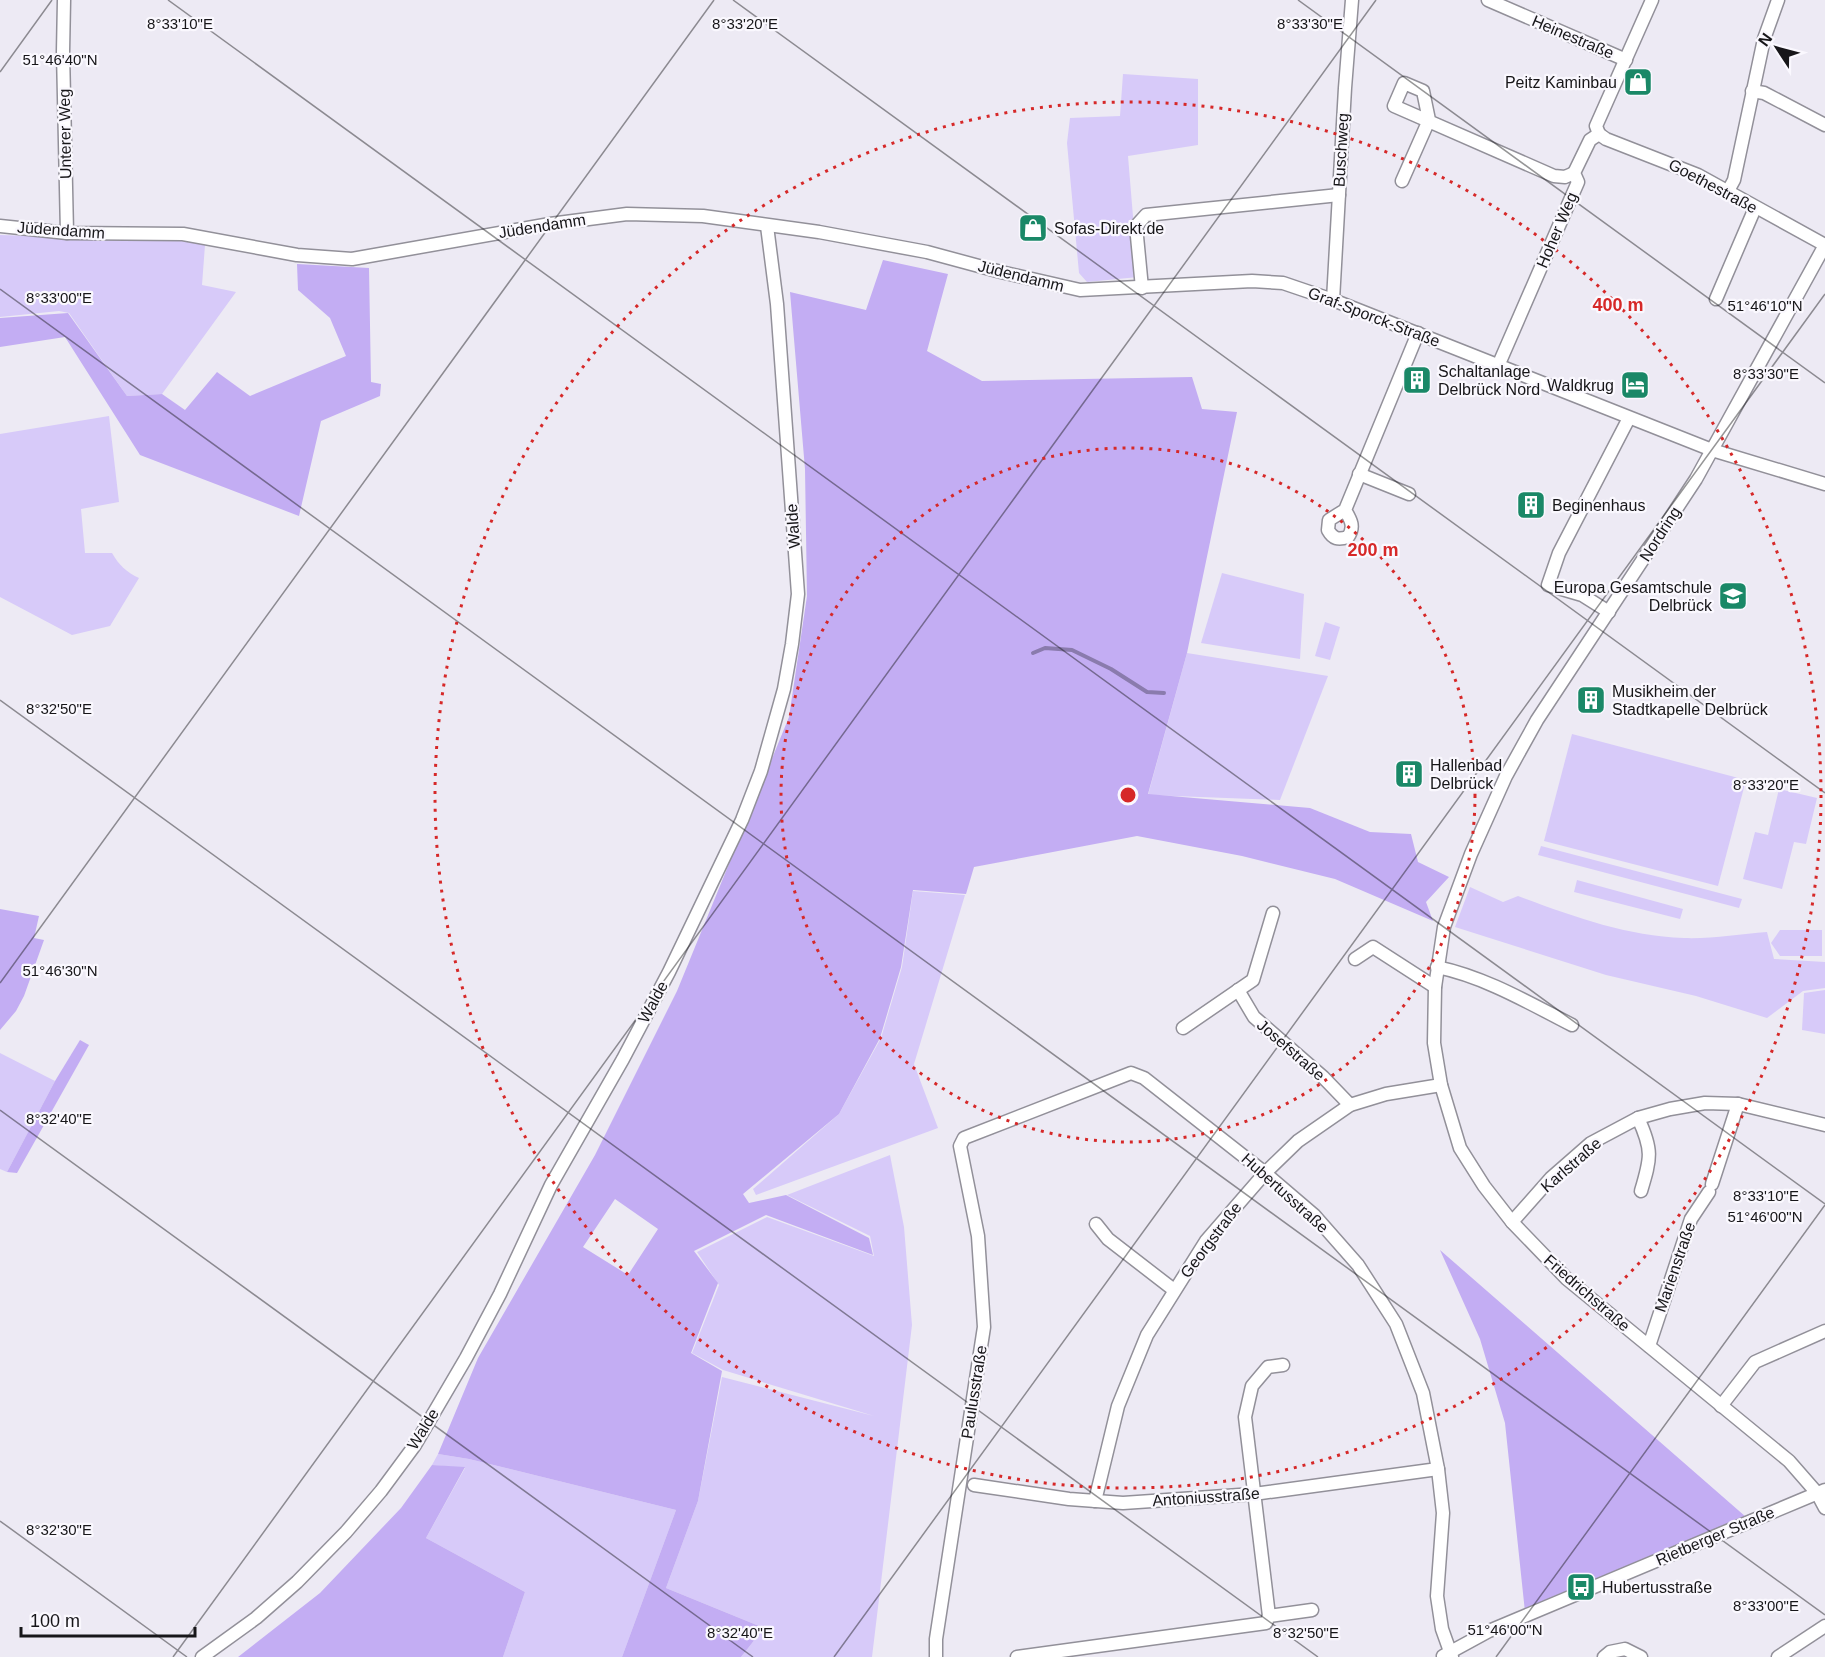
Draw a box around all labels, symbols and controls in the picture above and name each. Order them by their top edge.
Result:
street label: Heinestraße [1530,12,1617,62]
text: 8°33'10"E [147,15,213,32]
text: 8°33'20"E [712,15,778,32]
text: 8°33'30"E [1277,15,1343,32]
north arrow [1747,18,1807,78]
text: N [1755,30,1776,49]
text: 51°46'40"N [22,51,98,68]
shop icon: Peitz Kaminbau [1622,66,1654,98]
place label: Peitz Kaminbau [1505,74,1617,91]
street label: Unterer Weg [56,89,74,179]
street label: Buschweg [1331,113,1351,187]
street label: Goethestraße [1666,156,1760,217]
street label: Hoher Weg [1533,190,1581,270]
street label: Jüdendamm [497,211,587,241]
shop icon: Sofas-Direkt.de [1017,212,1049,244]
street label: Jüdendamm [16,218,106,242]
place label: Sofas-Direkt.de [1054,220,1164,237]
street label: Jüdendamm [976,257,1066,295]
street label: Graf-Sporck-Straße [1306,284,1442,350]
text: 8°33'00"E [26,289,92,306]
text: 400 m [1592,295,1644,315]
text: 51°46'10"N [1727,297,1803,314]
place label: Schaltanlage Delbrück Nord [1438,363,1540,398]
building icon: Schaltanlage Delbrück Nord [1401,364,1433,396]
text: 8°33'30"E [1733,365,1799,382]
hotel icon: Waldkrug [1619,369,1651,401]
place label: Waldkrug [1547,377,1614,394]
building icon: Beginenhaus [1515,489,1547,521]
place label: Beginenhaus [1552,497,1645,514]
street label: Walde [783,503,803,549]
street label: Nordring [1636,504,1684,564]
text: 200 m [1347,540,1399,560]
place label: Europa Gesamtschule Delbrück [1554,579,1713,614]
school or university icon: Europa Gesamtschule Delbrück [1717,580,1749,612]
place label: Musikheim der Stadtkapelle Delbrück [1612,683,1769,718]
building icon: Musikheim der Stadtkapelle Delbrück [1575,684,1607,716]
text: 8°32'50"E [26,700,92,717]
place label: Hallenbad Delbrück [1430,757,1502,792]
building icon: Hallenbad Delbrück [1393,758,1425,790]
text: 8°33'20"E [1733,776,1799,793]
centre of rings [1118,785,1138,805]
text: 51°46'30"N [22,962,98,979]
street label: Walde [635,978,671,1026]
street label: Josefstraße [1254,1016,1328,1084]
text: 8°32'40"E [26,1110,92,1127]
street label: Karlstraße [1538,1134,1605,1196]
street label: Hubertusstraße [1238,1150,1332,1236]
text: 8°33'10"E [1733,1187,1799,1204]
street label: Georgstraße [1177,1199,1245,1281]
text: 51°46'00"N [1727,1208,1803,1225]
street label: Marienstraße [1652,1220,1698,1314]
street label: Friedrichstraße [1541,1251,1633,1335]
street label: Paulusstraße [958,1344,990,1440]
street label: Walde [404,1405,442,1452]
street label: Antoniusstraße [1152,1485,1260,1509]
street label: Rietberger Straße [1653,1503,1777,1569]
text: 8°32'30"E [26,1521,92,1538]
bus stop icon: Hubertusstraße [1565,1571,1597,1603]
place label: Hubertusstraße [1602,1579,1712,1596]
text: 8°33'00"E [1733,1597,1799,1614]
scale bar [21,1600,195,1638]
text: 100 m [30,1611,80,1631]
text: 51°46'00"N [1467,1621,1543,1638]
text: 8°32'40"E [707,1624,773,1641]
text: 8°32'50"E [1273,1624,1339,1641]

